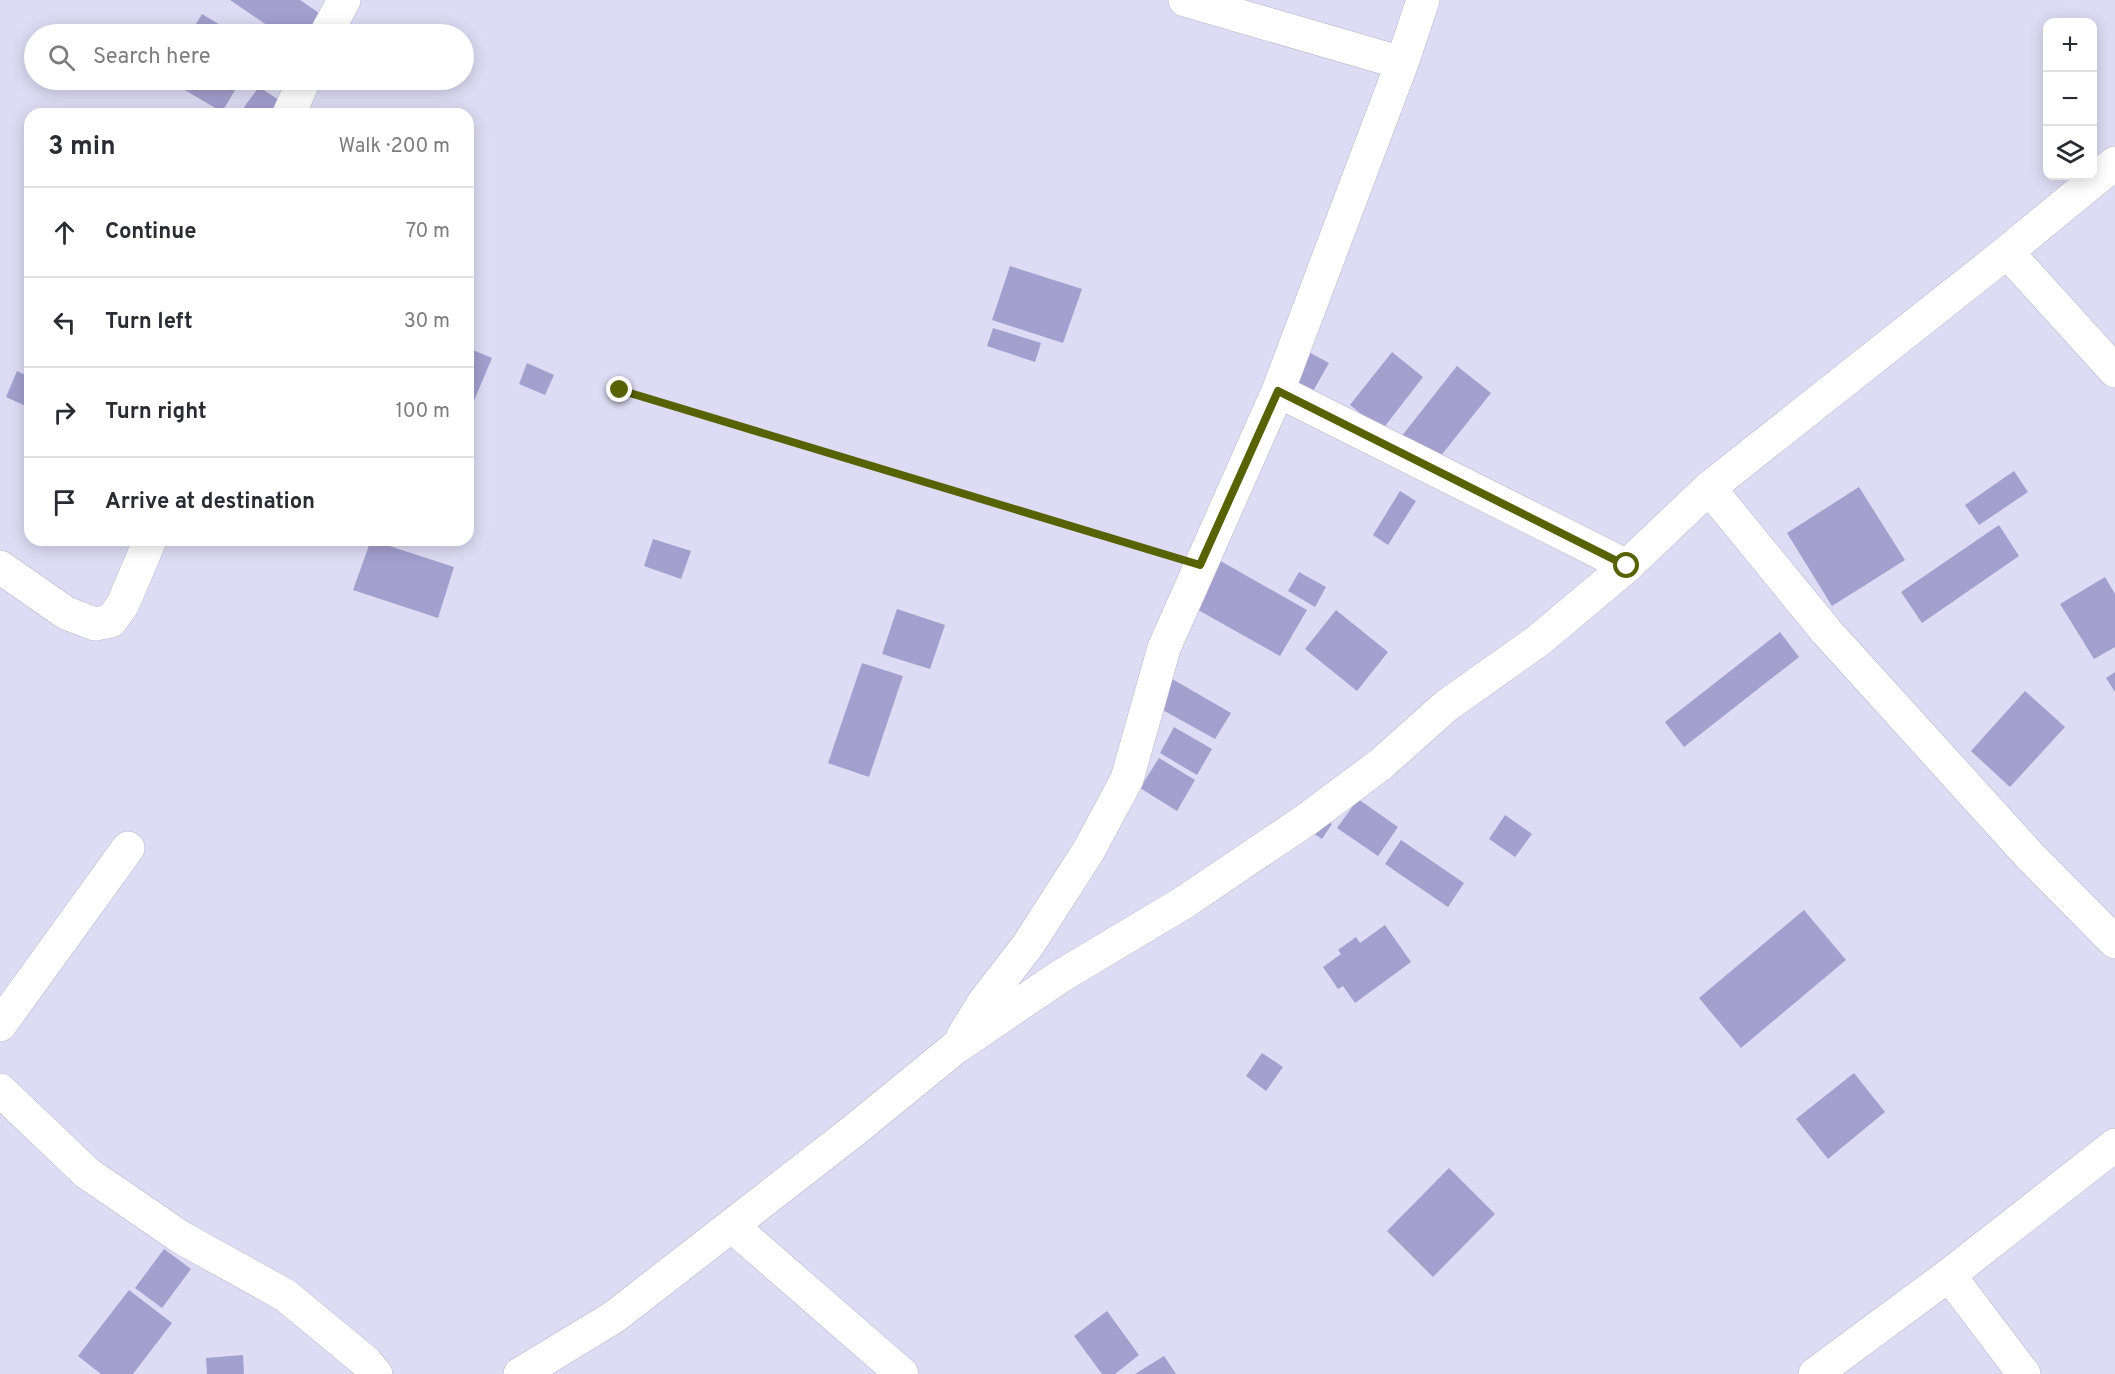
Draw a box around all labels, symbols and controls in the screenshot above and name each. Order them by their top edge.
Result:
map controls [2043,18,2097,180]
button: + [2043,18,2097,72]
search box [24,24,474,90]
icon: search [45,41,78,74]
text: Search here [93,44,211,71]
button: − [2043,72,2097,126]
button: layers [2043,126,2097,180]
text: 3 min [48,131,116,164]
text: Walk · 200 m [339,134,450,160]
icon: ahead [48,216,81,249]
text: Continue [105,219,196,246]
text: 70 m [406,219,450,245]
icon: left [48,306,81,339]
text: Turn left [105,309,193,336]
text: 30 m [404,309,450,335]
route end [606,376,632,402]
icon: right [48,396,81,429]
text: Turn right [105,399,207,426]
text: 100 m [395,399,450,425]
icon: arrive [48,486,81,519]
text: Arrive at destination [105,489,315,516]
route start [1613,552,1639,578]

